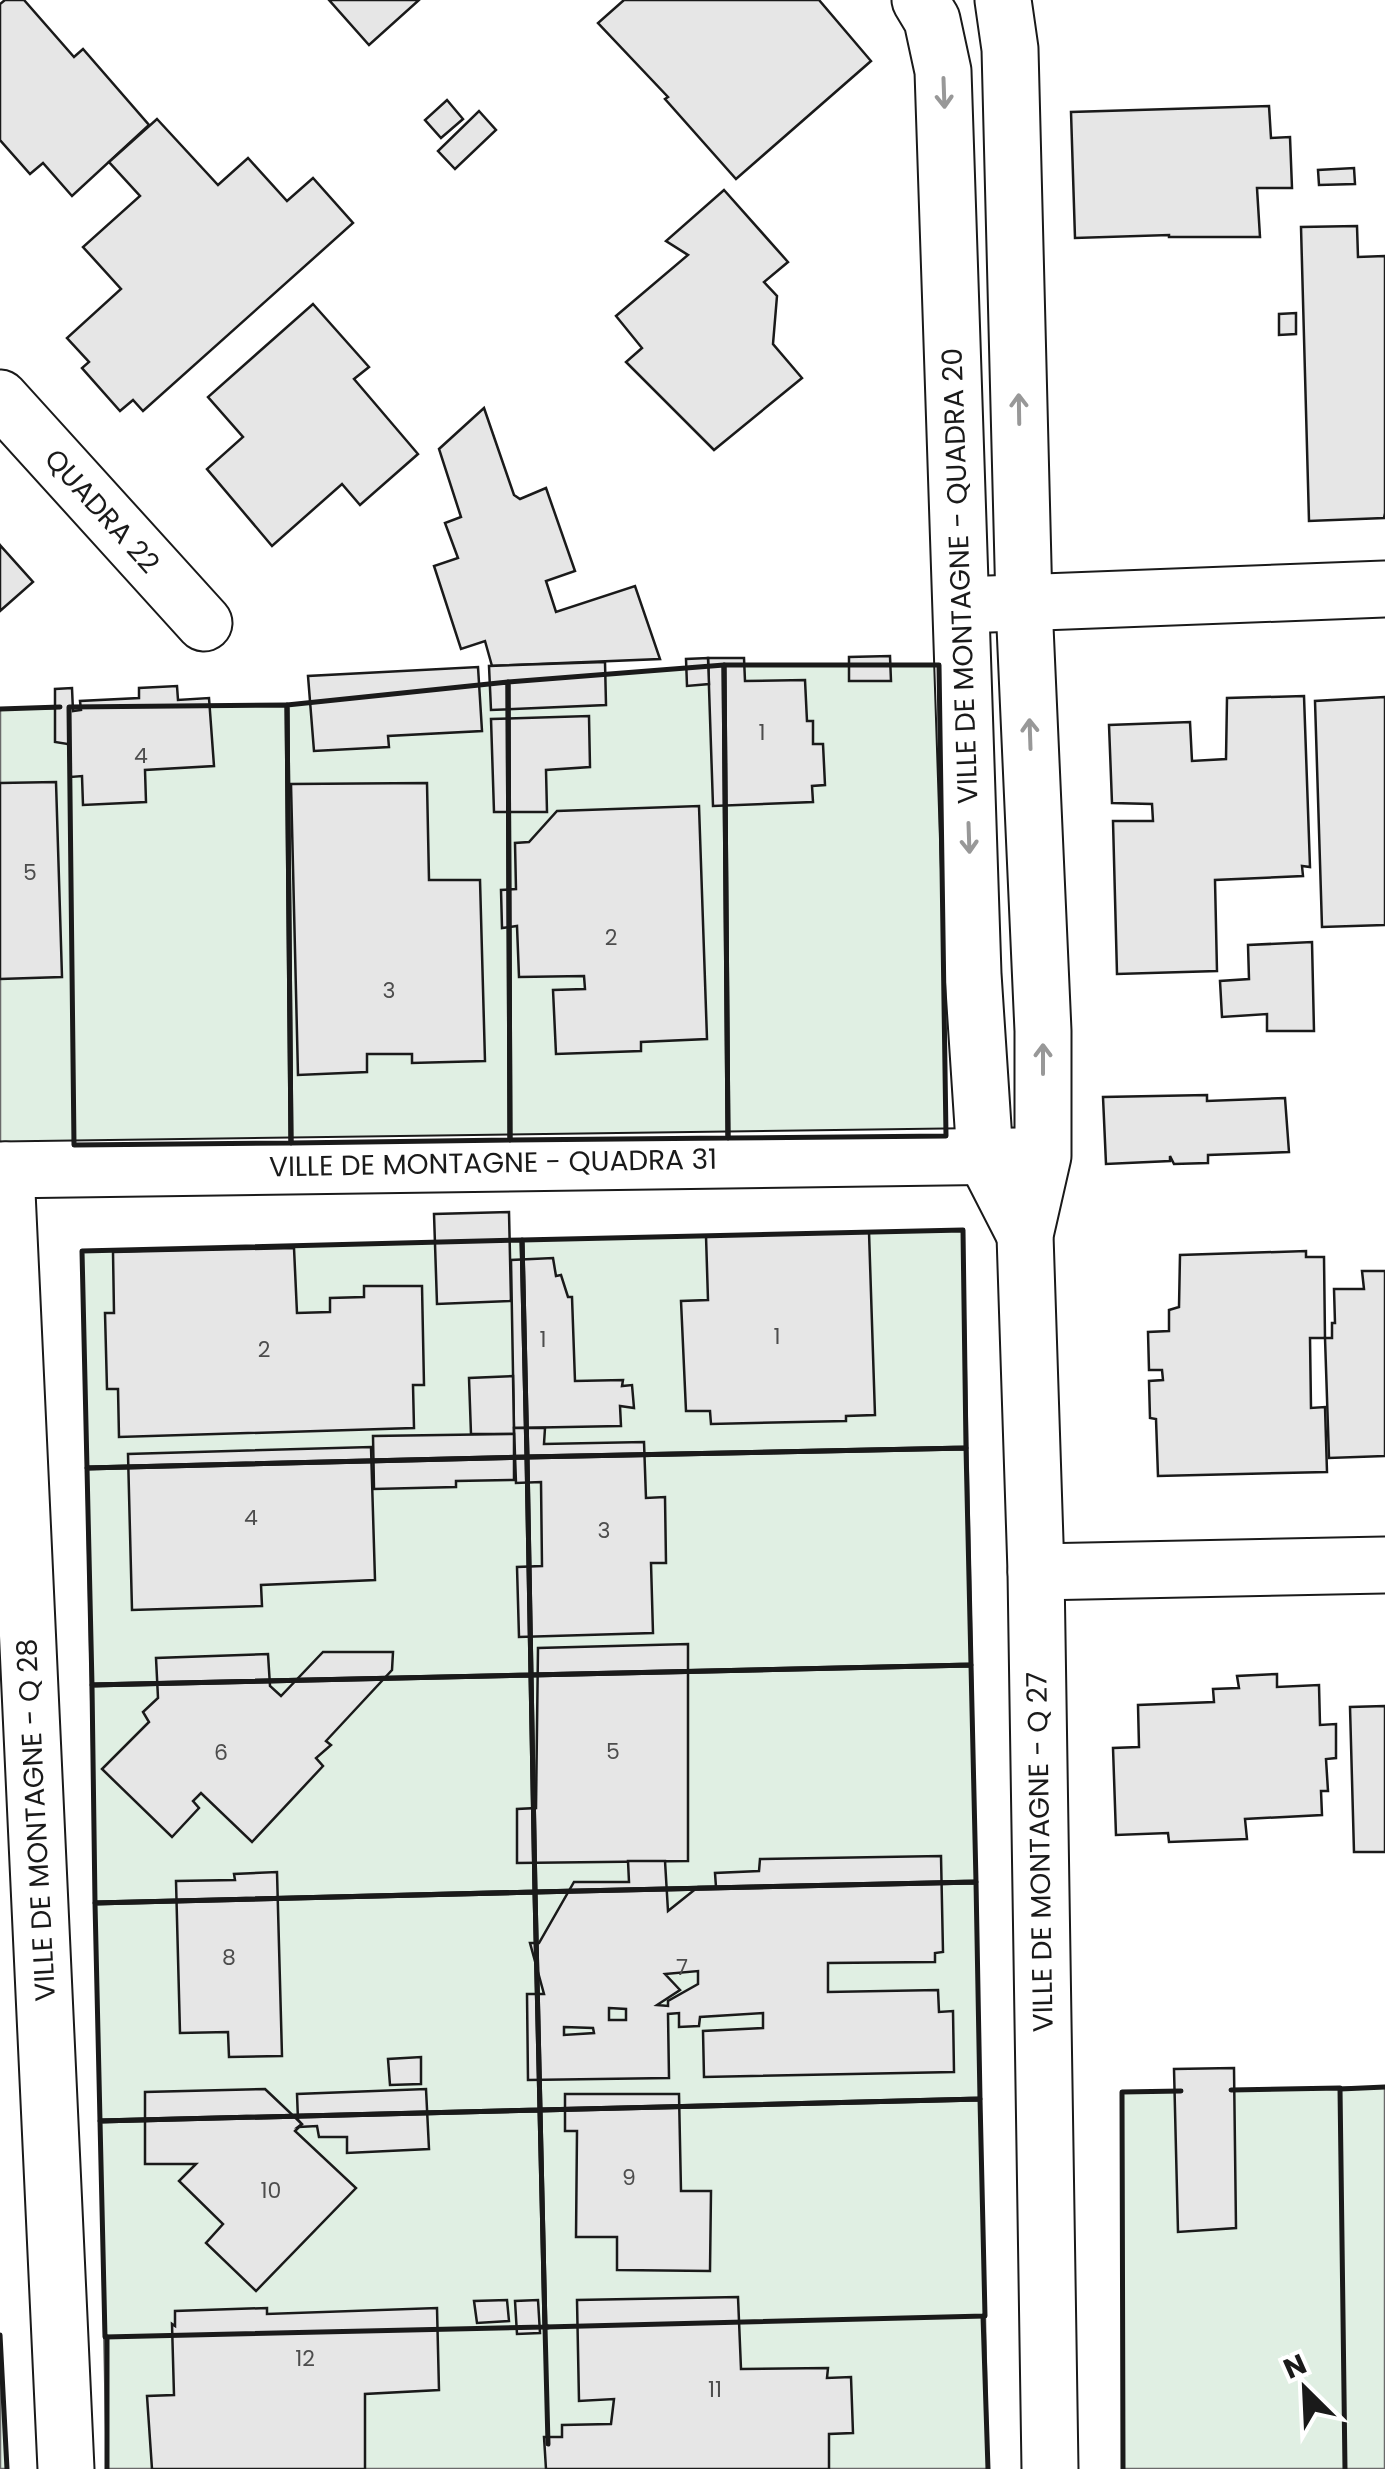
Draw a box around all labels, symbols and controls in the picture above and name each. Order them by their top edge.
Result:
one-way arrow [934,77,953,109]
street label: VILLE DE MONTAGNE - QUADRA 20 [933,347,987,805]
one-way arrow [1010,394,1029,426]
street label: QUADRA 22 [36,440,168,582]
house number: 1 [758,717,766,748]
one-way arrow [1020,718,1039,750]
house number: 4 [134,740,148,771]
one-way arrow [959,821,978,853]
house number: 5 [23,857,37,888]
house number: 2 [605,922,617,953]
house number: 3 [383,975,395,1006]
one-way arrow [1034,1043,1052,1076]
street label: VILLE DE MONTAGNE - QUADRA 31 [269,1140,717,1186]
house number: 1 [773,1321,781,1352]
house number: 1 [539,1324,547,1355]
house number: 2 [258,1334,270,1365]
house number: 4 [244,1502,258,1533]
house number: 3 [598,1515,610,1546]
street label: VILLE DE MONTAGNE - Q 28 [7,1638,65,2002]
street label: VILLE DE MONTAGNE - Q 27 [1017,1671,1063,2033]
house number: 5 [606,1736,620,1767]
house number: 6 [214,1737,228,1768]
house number: 8 [222,1942,236,1973]
house number: 7 [676,1952,688,1983]
house number: 9 [622,2162,636,2193]
house number: 10 [261,2175,281,2206]
north arrow [1255,2339,1355,2439]
house number: 12 [295,2343,315,2374]
text: N [1277,2345,1313,2389]
house number: 11 [708,2374,722,2405]

